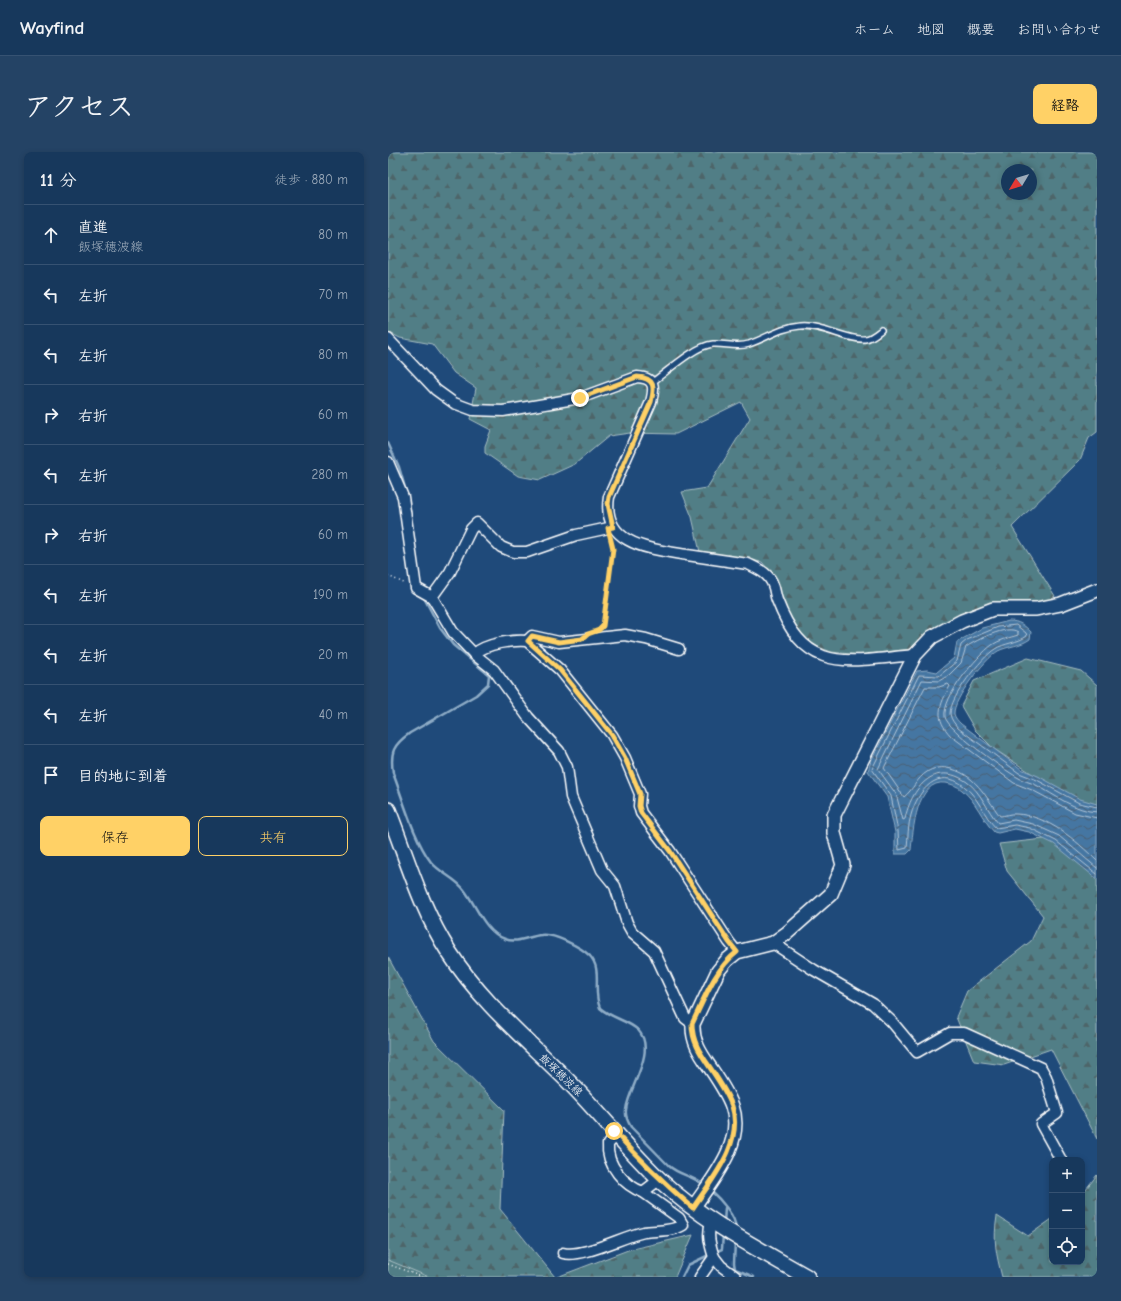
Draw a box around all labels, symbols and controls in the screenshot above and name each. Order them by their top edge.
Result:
text: Wayfind [20,17,84,39]
text: ホーム [854,21,895,38]
text: 地図 [917,21,945,38]
text: 概要 [967,21,995,38]
text: お問い合わせ [1017,21,1101,38]
button: 経路 [1033,84,1097,124]
text: アクセス [24,91,134,123]
north arrow [1001,164,1037,200]
text: 11 分 [40,171,76,190]
text: 徒歩 · 880 m [275,172,348,187]
text: 直進 [78,218,108,236]
icon: ahead [40,224,62,246]
text: 80 m [318,227,348,242]
text: 飯塚穂波線 [78,239,143,254]
icon: left [40,284,62,306]
text: 左折 [78,287,108,305]
text: 70 m [319,287,348,302]
icon: left [40,344,62,366]
text: 左折 [78,347,108,365]
text: 80 m [318,347,348,362]
route end [571,389,589,407]
icon: right [40,404,62,426]
text: 右折 [78,407,108,425]
text: 60 m [318,407,348,422]
icon: left [40,464,62,486]
text: 左折 [78,467,108,485]
text: 280 m [311,467,348,482]
icon: right [40,524,62,546]
text: 右折 [78,527,108,545]
text: 60 m [318,527,348,542]
icon: left [40,584,62,606]
text: 左折 [78,587,108,605]
text: 190 m [313,587,348,602]
icon: left [40,644,62,666]
text: 左折 [78,647,108,665]
text: 20 m [318,647,348,662]
icon: left [40,704,62,726]
text: 左折 [78,707,108,725]
text: 40 m [319,707,348,722]
icon: arrive [40,764,62,786]
text: 目的地に到着 [78,767,168,785]
button: 保存 [40,816,190,856]
button: 共有 [198,816,348,856]
street label: 飯塚穂波線 [537,1051,585,1099]
route start [605,1122,623,1140]
map controls [1049,1157,1085,1265]
button: + [1049,1157,1085,1193]
button: − [1049,1193,1085,1229]
button: locate [1049,1229,1085,1265]

